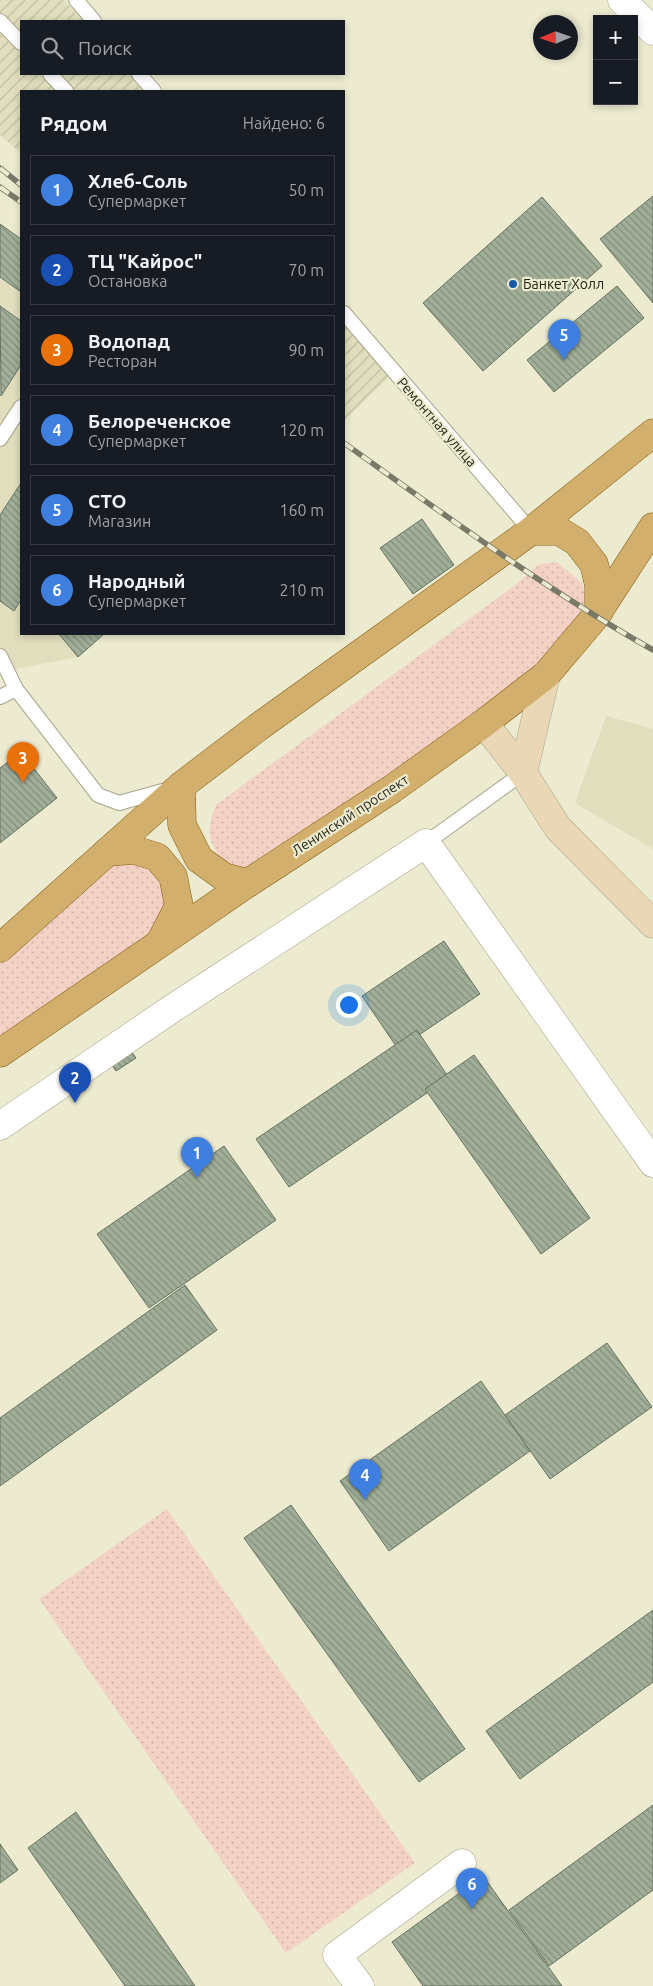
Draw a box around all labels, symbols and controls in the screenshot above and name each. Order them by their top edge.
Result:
north arrow [533,15,578,60]
map controls [593,15,638,105]
button: + [593,15,638,60]
search box [20,20,345,75]
icon: search [38,34,66,62]
text: Поиск [78,37,132,59]
button: − [593,60,638,105]
text: Рядом [40,111,108,135]
text: Найдено: 6 [243,114,325,132]
text: Хлеб-Соль [88,170,188,192]
text: 1 [52,181,62,199]
text: 50 m [288,181,324,199]
text: Супермаркет [88,192,186,210]
text: ТЦ "Кайрос" [88,250,202,272]
text: 2 [52,261,62,279]
text: 70 m [288,261,324,279]
text: Остановка [88,272,167,290]
place label: Банкет Холл [523,276,604,292]
marker: Банкет Холл [507,278,519,290]
pin: 5 [548,319,580,360]
text: Водопад [88,330,170,352]
text: 3 [52,341,62,359]
text: 90 m [288,341,324,359]
text: Ресторан [88,352,157,370]
street label: Ремонтная улица [394,374,480,470]
text: Белореченское [88,410,231,432]
text: 4 [52,421,62,439]
text: 120 m [279,421,324,439]
text: Супермаркет [88,432,186,450]
text: СТО [88,490,126,512]
text: 5 [52,501,62,519]
text: 160 m [279,501,324,519]
text: Магазин [88,512,151,530]
text: Народный [88,570,186,592]
text: 6 [52,581,62,599]
text: 210 m [279,581,324,599]
text: Супермаркет [88,592,186,610]
pin: 3 [7,742,39,783]
street label: Ленинский проспект [289,771,411,859]
your location [336,992,362,1018]
pin: 2 [59,1062,91,1103]
pin: 1 [181,1137,213,1178]
pin: 4 [349,1459,381,1500]
pin: 6 [456,1868,488,1909]

